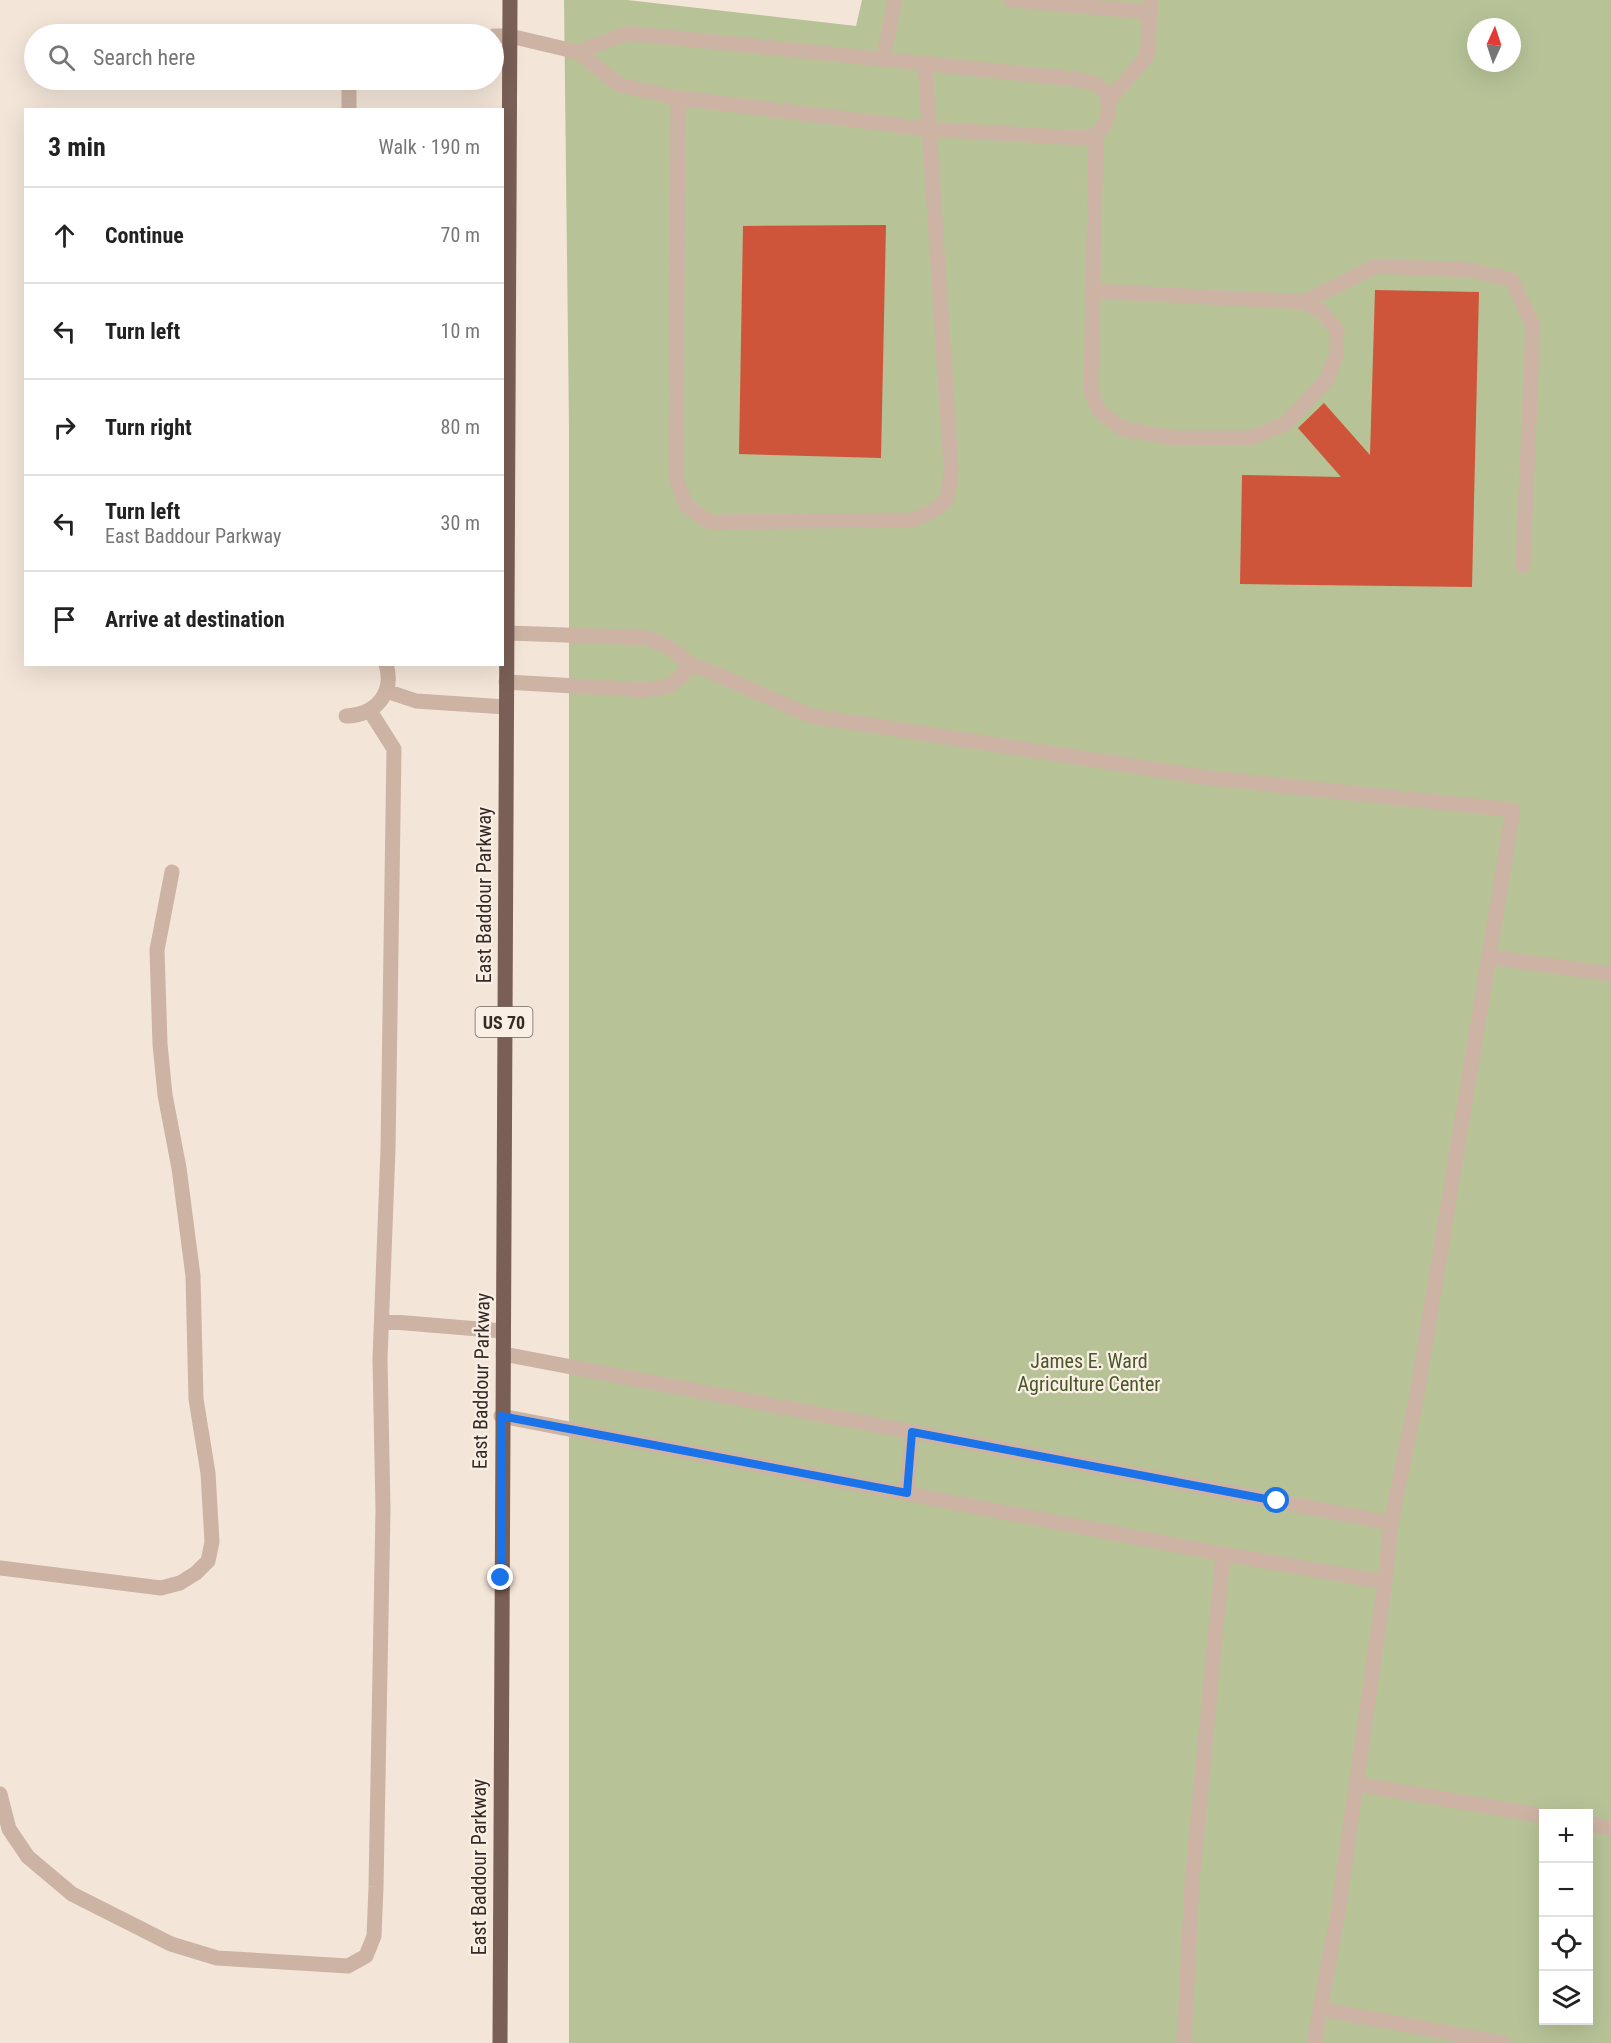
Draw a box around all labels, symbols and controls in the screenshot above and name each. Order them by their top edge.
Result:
north arrow [1467,18,1521,72]
search box [24,24,504,90]
icon: search [45,41,78,74]
text: Search here [93,45,195,70]
text: 3 min [48,132,106,162]
text: Walk · 190 m [379,135,480,159]
icon: ahead [48,219,81,252]
text: Continue [105,223,184,248]
text: 70 m [441,223,480,247]
icon: left [48,315,81,348]
text: Turn left [105,319,180,344]
text: 10 m [441,319,480,343]
icon: right [48,411,81,444]
text: Turn right [105,415,192,440]
text: 80 m [441,415,480,439]
text: Turn left [105,499,180,524]
icon: left [48,507,81,540]
text: 30 m [441,511,480,535]
text: East Baddour Parkway [105,524,281,548]
icon: arrive [48,603,81,636]
text: Arrive at destination [105,607,285,632]
street label: East Baddour Parkway [472,807,496,983]
road number: US 70 [476,1007,532,1037]
street label: East Baddour Parkway [467,1293,495,1469]
park label: James E. Ward Agriculture Center [1018,1349,1160,1396]
route start [1263,1487,1289,1513]
route end [487,1564,513,1590]
street label: East Baddour Parkway [467,1779,491,1955]
map controls [1539,1809,1593,2025]
button: + [1539,1809,1593,1863]
button: − [1539,1863,1593,1917]
button: locate [1539,1917,1593,1971]
button: layers [1539,1971,1593,2025]

